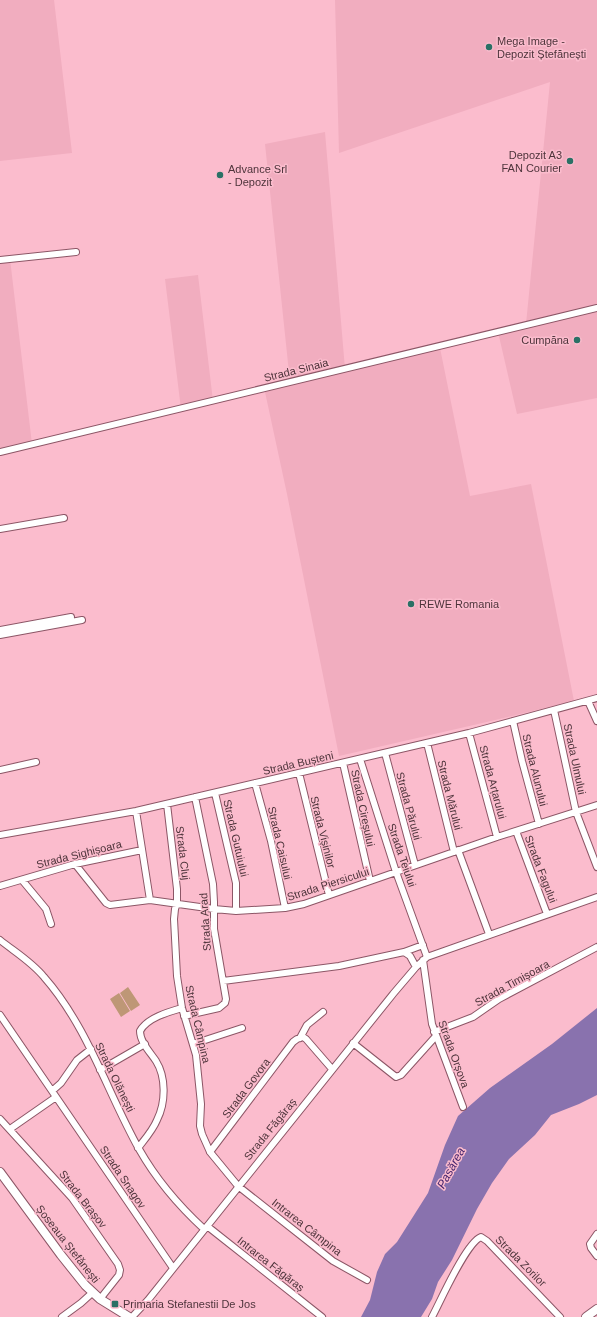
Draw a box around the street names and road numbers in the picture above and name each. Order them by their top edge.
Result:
street label: Strada Sinaia [263,356,330,384]
street label: Strada Ulmului [562,722,588,796]
street label: Strada Alunului [520,733,550,807]
street label: Strada Arțarului [477,744,509,820]
street label: Strada Bușteni [261,749,335,777]
street label: Strada Mărului [436,759,464,831]
street label: Strada Cireșului [349,768,377,848]
street label: Strada Părului [394,771,424,841]
street label: Strada Vișinilor [308,795,338,870]
street label: Strada Gutuiului [221,798,251,878]
street label: Strada Caisului [266,805,294,881]
street label: Strada Teiului [386,822,418,888]
street label: Strada Cluj [174,825,192,881]
street label: Strada Fagului [523,833,559,905]
street label: Strada Sighișoara [35,837,124,870]
street label: Strada Piersicului [285,865,371,903]
street label: Strada Arad [197,893,213,951]
street label: Strada Timișoara [473,957,552,1008]
street label: Strada Câmpina [183,984,213,1065]
street label: Strada Orșova [436,1019,472,1090]
street label: Strada Olănești [93,1040,137,1114]
street label: Strada Govora [220,1055,273,1120]
street label: Strada Făgăraș [241,1095,299,1162]
street label: Strada Snagov [98,1143,149,1211]
street label: Strada Brașov [57,1168,109,1231]
street label: Intrarea Câmpina [270,1196,345,1258]
street label: Șoseaua Ștefănești [34,1203,102,1285]
street label: Strada Zorilor [493,1233,549,1289]
street label: Intrarea Făgăraș [235,1234,307,1294]

